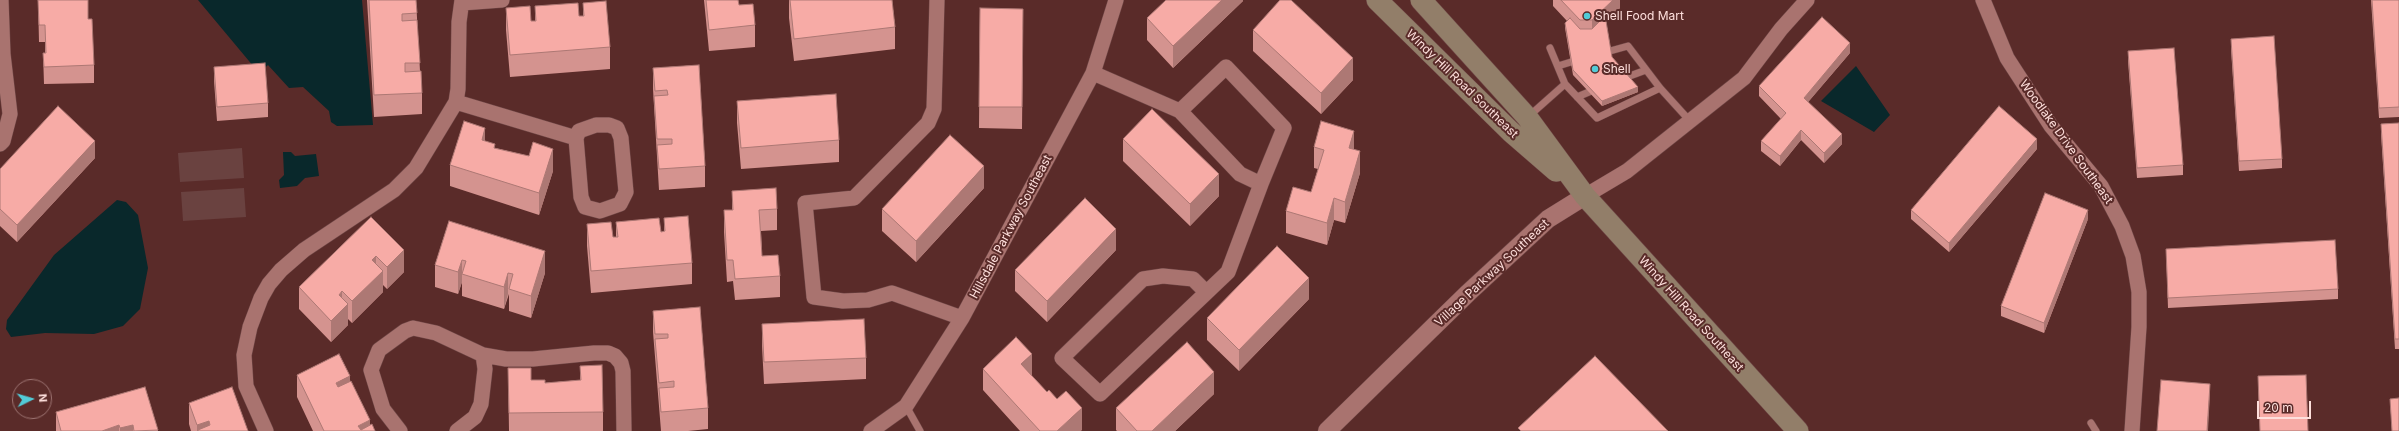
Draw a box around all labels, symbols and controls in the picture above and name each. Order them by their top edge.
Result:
place label: Shell Food Mart [1595,9,1684,23]
marker: Shell Food Mart [1582,11,1592,21]
street label: Windy Hill Road Southeast [1403,27,1521,141]
place label: Shell [1603,62,1631,76]
marker: Shell [1590,64,1600,74]
street label: Woodlake Drive Southeast [2016,77,2116,207]
street label: Hillsdale Parkway Southeast [967,153,1055,301]
street label: Village Parkway Southeast [1432,216,1552,330]
street label: Windy Hill Road Southeast [1636,254,1746,374]
north arrow [12,379,52,419]
text: N [36,393,50,403]
scale bar [2259,393,2313,419]
text: 20 m [2264,400,2293,415]

